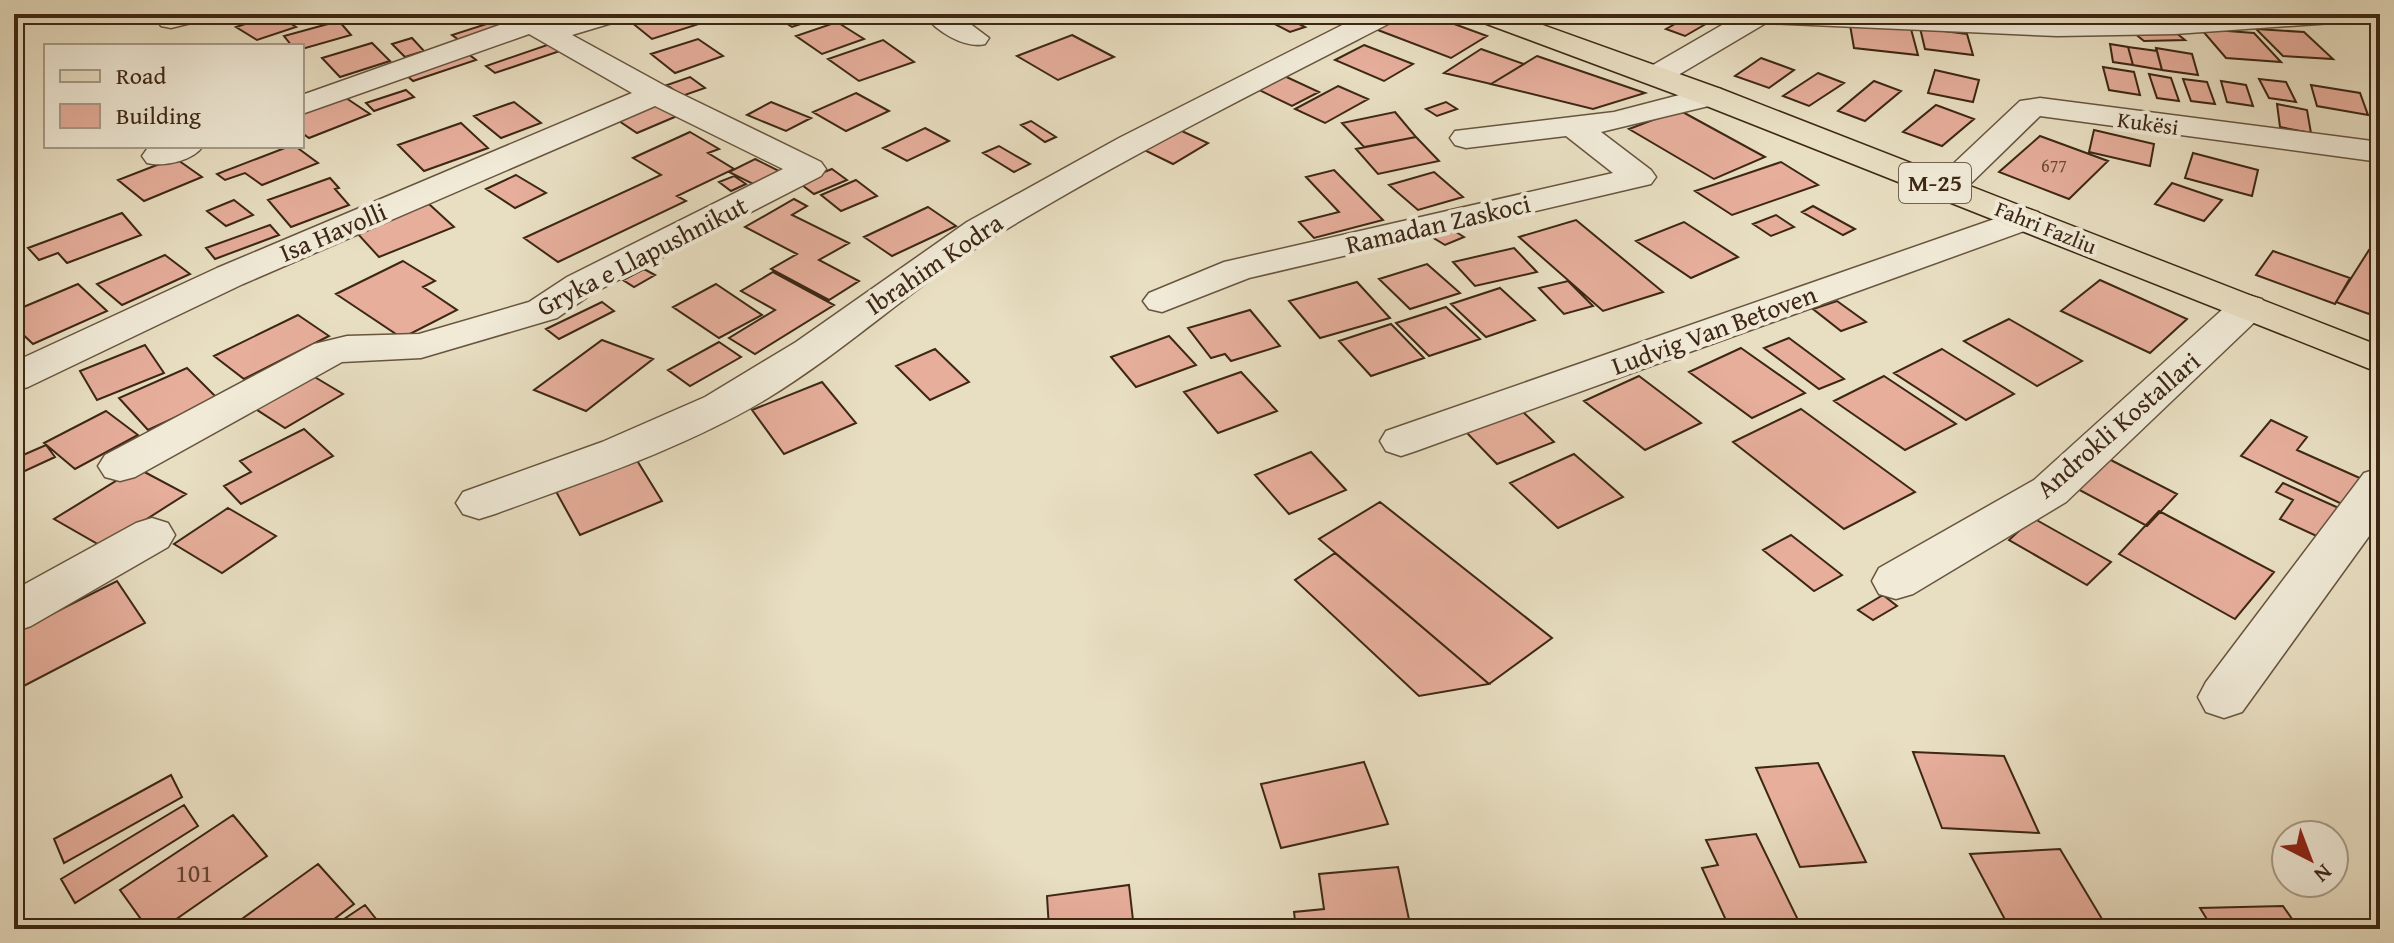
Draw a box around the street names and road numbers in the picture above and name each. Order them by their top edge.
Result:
street label: Kukësi [2115,103,2181,143]
road number: M-25 [1899,163,1971,203]
street label: Ramadan Zaskoci [1342,183,1534,264]
street label: Gryka e Llapushnikut [530,186,754,326]
street label: Isa Havolli [273,191,392,272]
street label: Fahri Fazliu [1990,192,2102,262]
street label: Ibrahim Kodra [857,203,1011,324]
street label: Ludvig Van Betoven [1606,274,1822,385]
street label: Androkli Kostallari [2027,342,2208,507]

